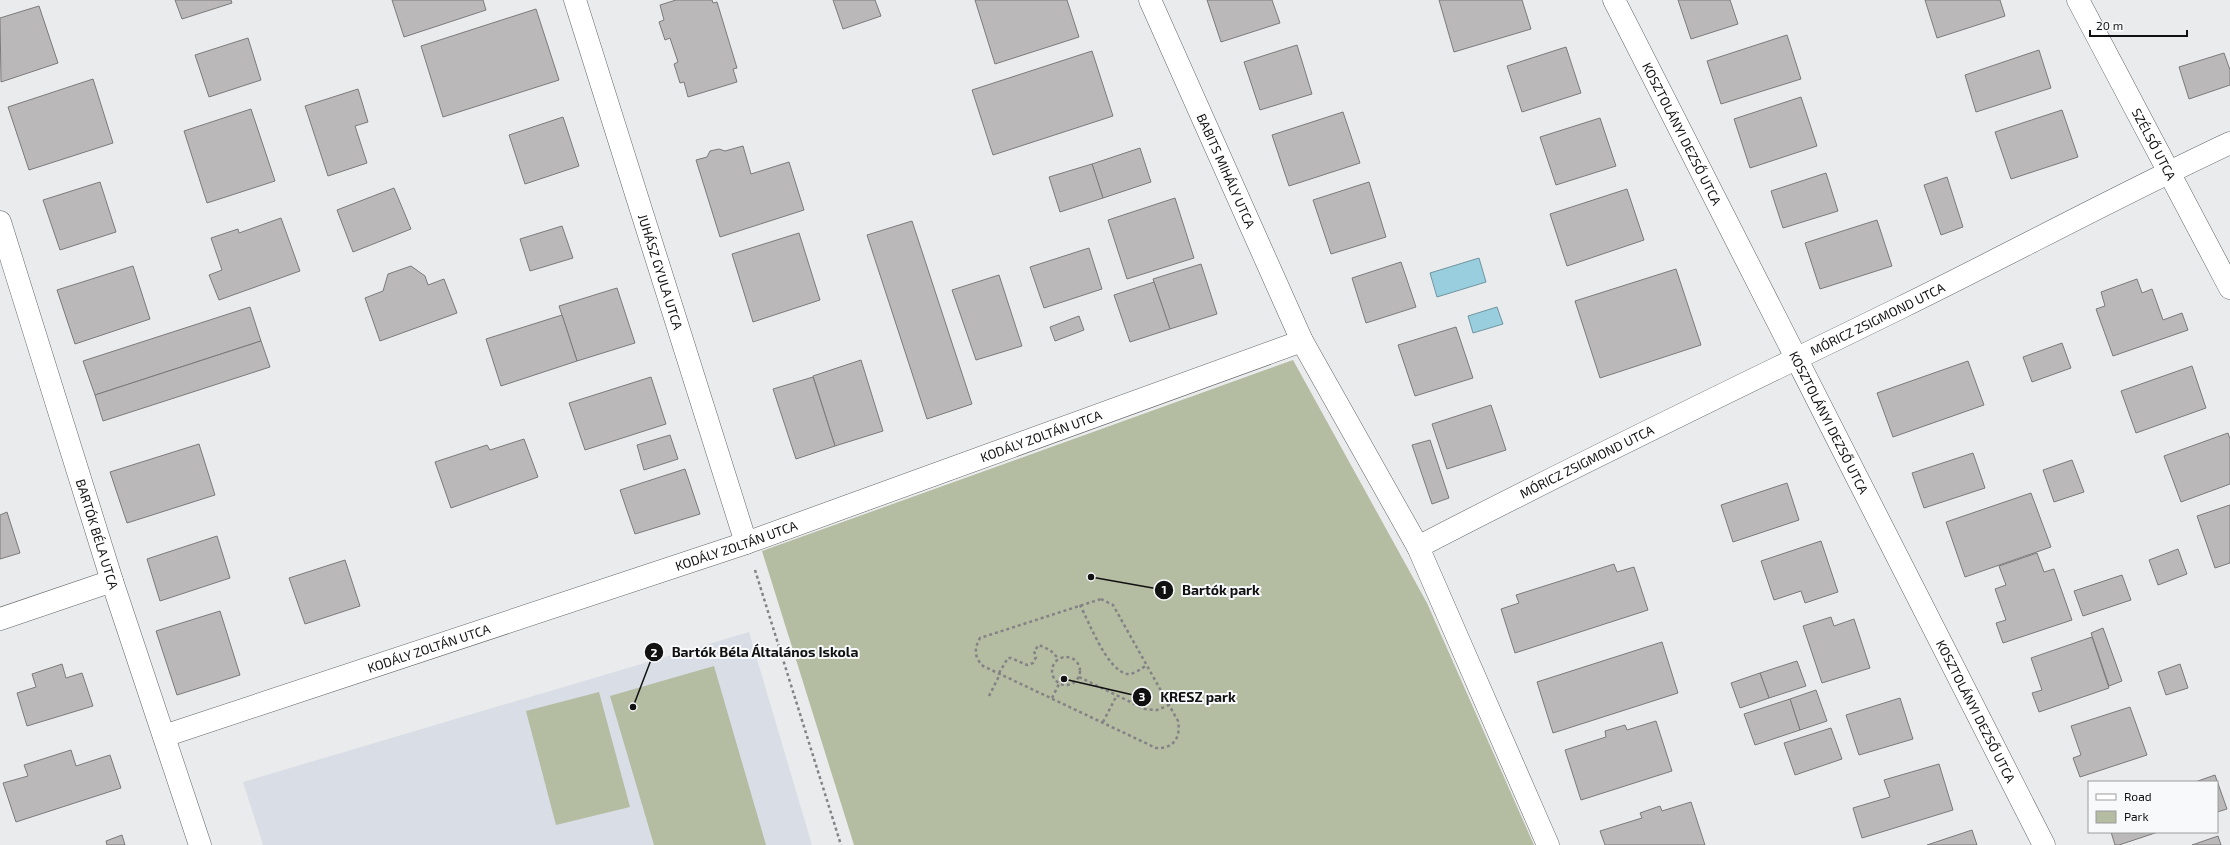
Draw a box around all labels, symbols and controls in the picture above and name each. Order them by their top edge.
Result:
scale bar [2090,12,2187,38]
text: 20 m [2096,18,2123,32]
street label: KOSZTOLÁNYI DEZSŐ UTCA [1639,60,1725,208]
street label: SZÉLSŐ UTCA [2129,105,2180,183]
street label: BABITS MIHÁLY UTCA [1194,111,1259,231]
street label: JUHÁSZ GYULA UTCA [635,212,686,332]
street label: MÓRICZ ZSIGMOND UTCA [1808,279,1947,359]
street label: KOSZTOLÁNYI DEZSŐ UTCA [1786,348,1872,497]
street label: KODÁLY ZOLTÁN UTCA [978,406,1104,465]
street label: MÓRICZ ZSIGMOND UTCA [1517,422,1656,502]
street label: BARTÓK BÉLA UTCA [73,477,122,591]
street label: KODÁLY ZOLTÁN UTCA [673,517,799,574]
callout: Bartók park [1154,577,1268,603]
text: Bartók park [1182,581,1260,598]
text: 1 [1161,582,1167,596]
street label: KODÁLY ZOLTÁN UTCA [366,620,492,676]
street label: KOSZTOLÁNYI DEZSŐ UTCA [1933,637,2019,785]
callout: Bartók Béla Általános Iskola [644,639,867,665]
text: Bartók Béla Általános Iskola [672,643,858,660]
text: 2 [651,645,658,659]
callout: KRESZ park [1132,684,1244,710]
text: KRESZ park [1160,688,1236,705]
text: 3 [1139,689,1146,703]
legend [2088,781,2218,833]
text: Road [2124,789,2152,803]
text: Park [2124,809,2149,823]

